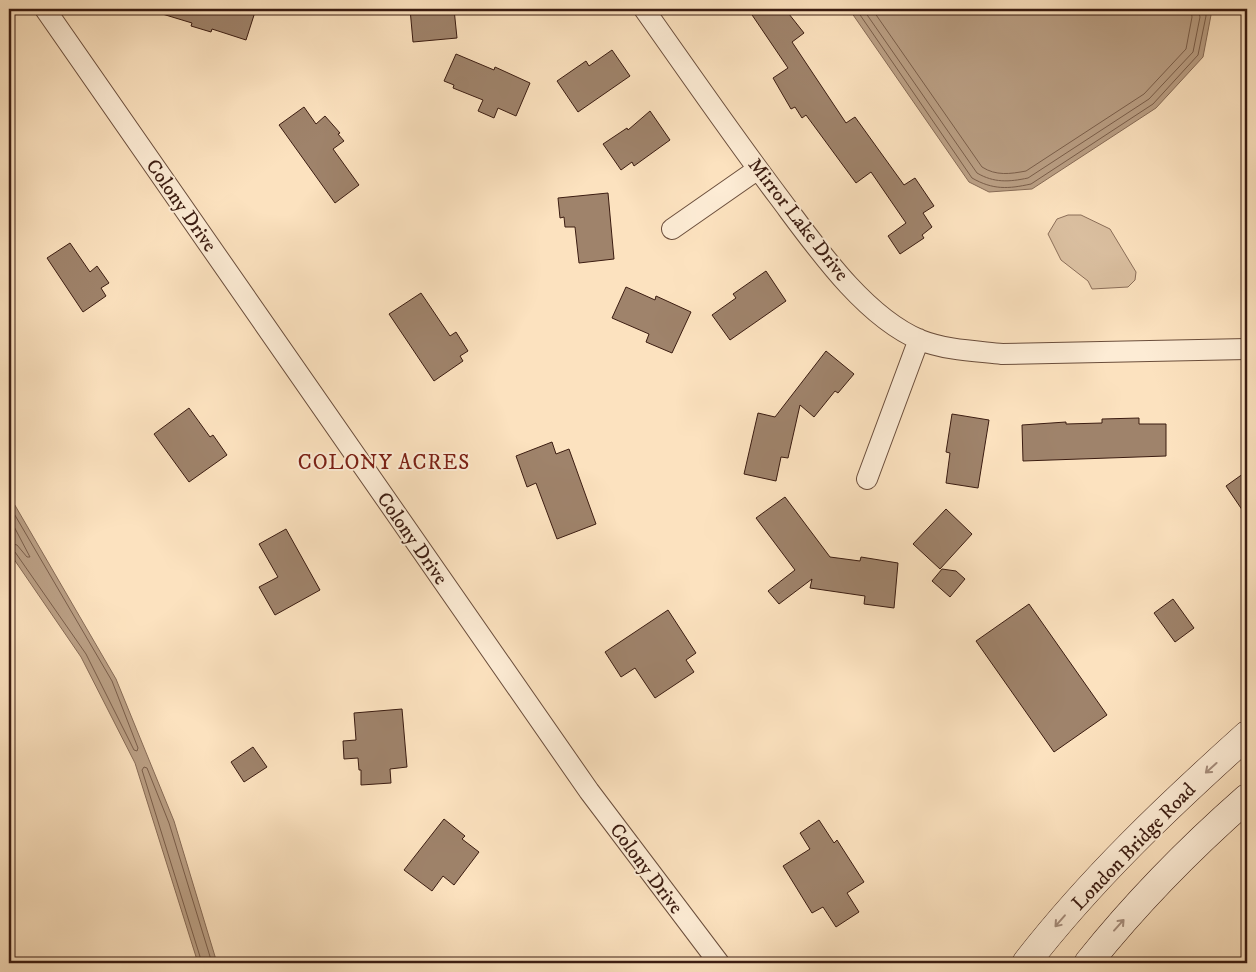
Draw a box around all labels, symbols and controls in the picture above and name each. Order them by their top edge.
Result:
street label: Mirror Lake Drive [742,153,854,287]
street label: Colony Drive [140,155,222,257]
district label: COLONY ACRES [298,450,470,476]
street label: Colony Drive [371,488,453,590]
one-way arrow [1204,762,1217,774]
street label: London Bridge Road [1067,778,1201,916]
street label: Colony Drive [604,819,688,919]
one-way arrow [1055,915,1066,928]
one-way arrow [1113,919,1125,932]

